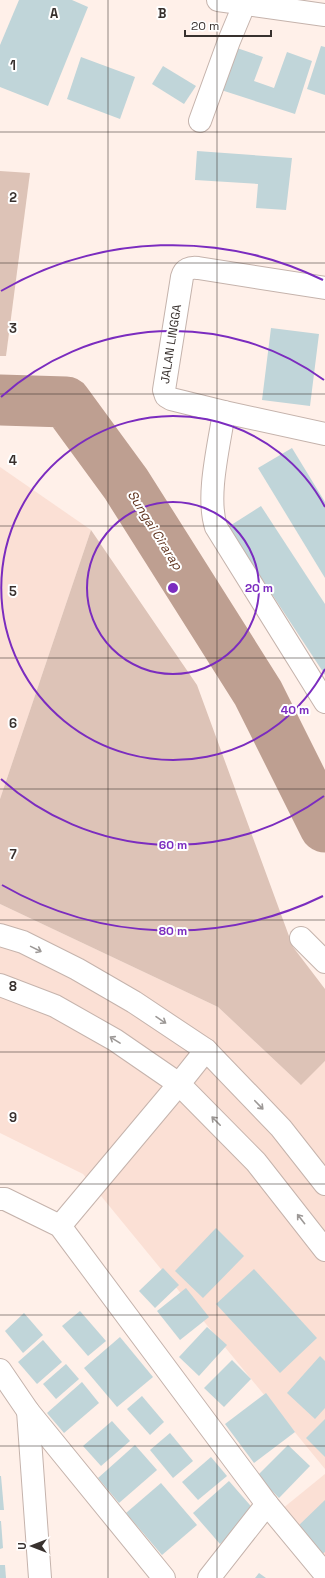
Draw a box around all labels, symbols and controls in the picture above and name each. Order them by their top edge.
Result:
text: A [50,5,59,22]
text: B [158,5,167,22]
scale bar [185,12,271,38]
text: 20 m [191,18,219,34]
text: 1 [10,57,16,74]
text: 2 [9,189,17,206]
street label: JALAN LINGGA [157,303,185,385]
text: 3 [9,320,17,337]
text: 4 [9,452,17,469]
water label: Sungai Cirarap [124,487,187,573]
text: 20 m [245,580,273,596]
centre of rings [166,581,180,595]
text: 5 [9,583,17,600]
text: 40 m [281,702,309,718]
text: 6 [9,715,17,732]
text: 60 m [159,837,187,853]
text: 7 [9,846,17,863]
text: 80 m [159,923,187,939]
one-way arrow [30,945,42,953]
text: 8 [9,978,17,995]
one-way arrow [155,1016,166,1024]
one-way arrow [110,1036,121,1044]
one-way arrow [254,1100,264,1110]
text: 9 [9,1109,17,1126]
one-way arrow [211,1116,221,1126]
one-way arrow [297,1214,305,1225]
north arrow [12,1526,52,1566]
text: U [15,1542,29,1550]

